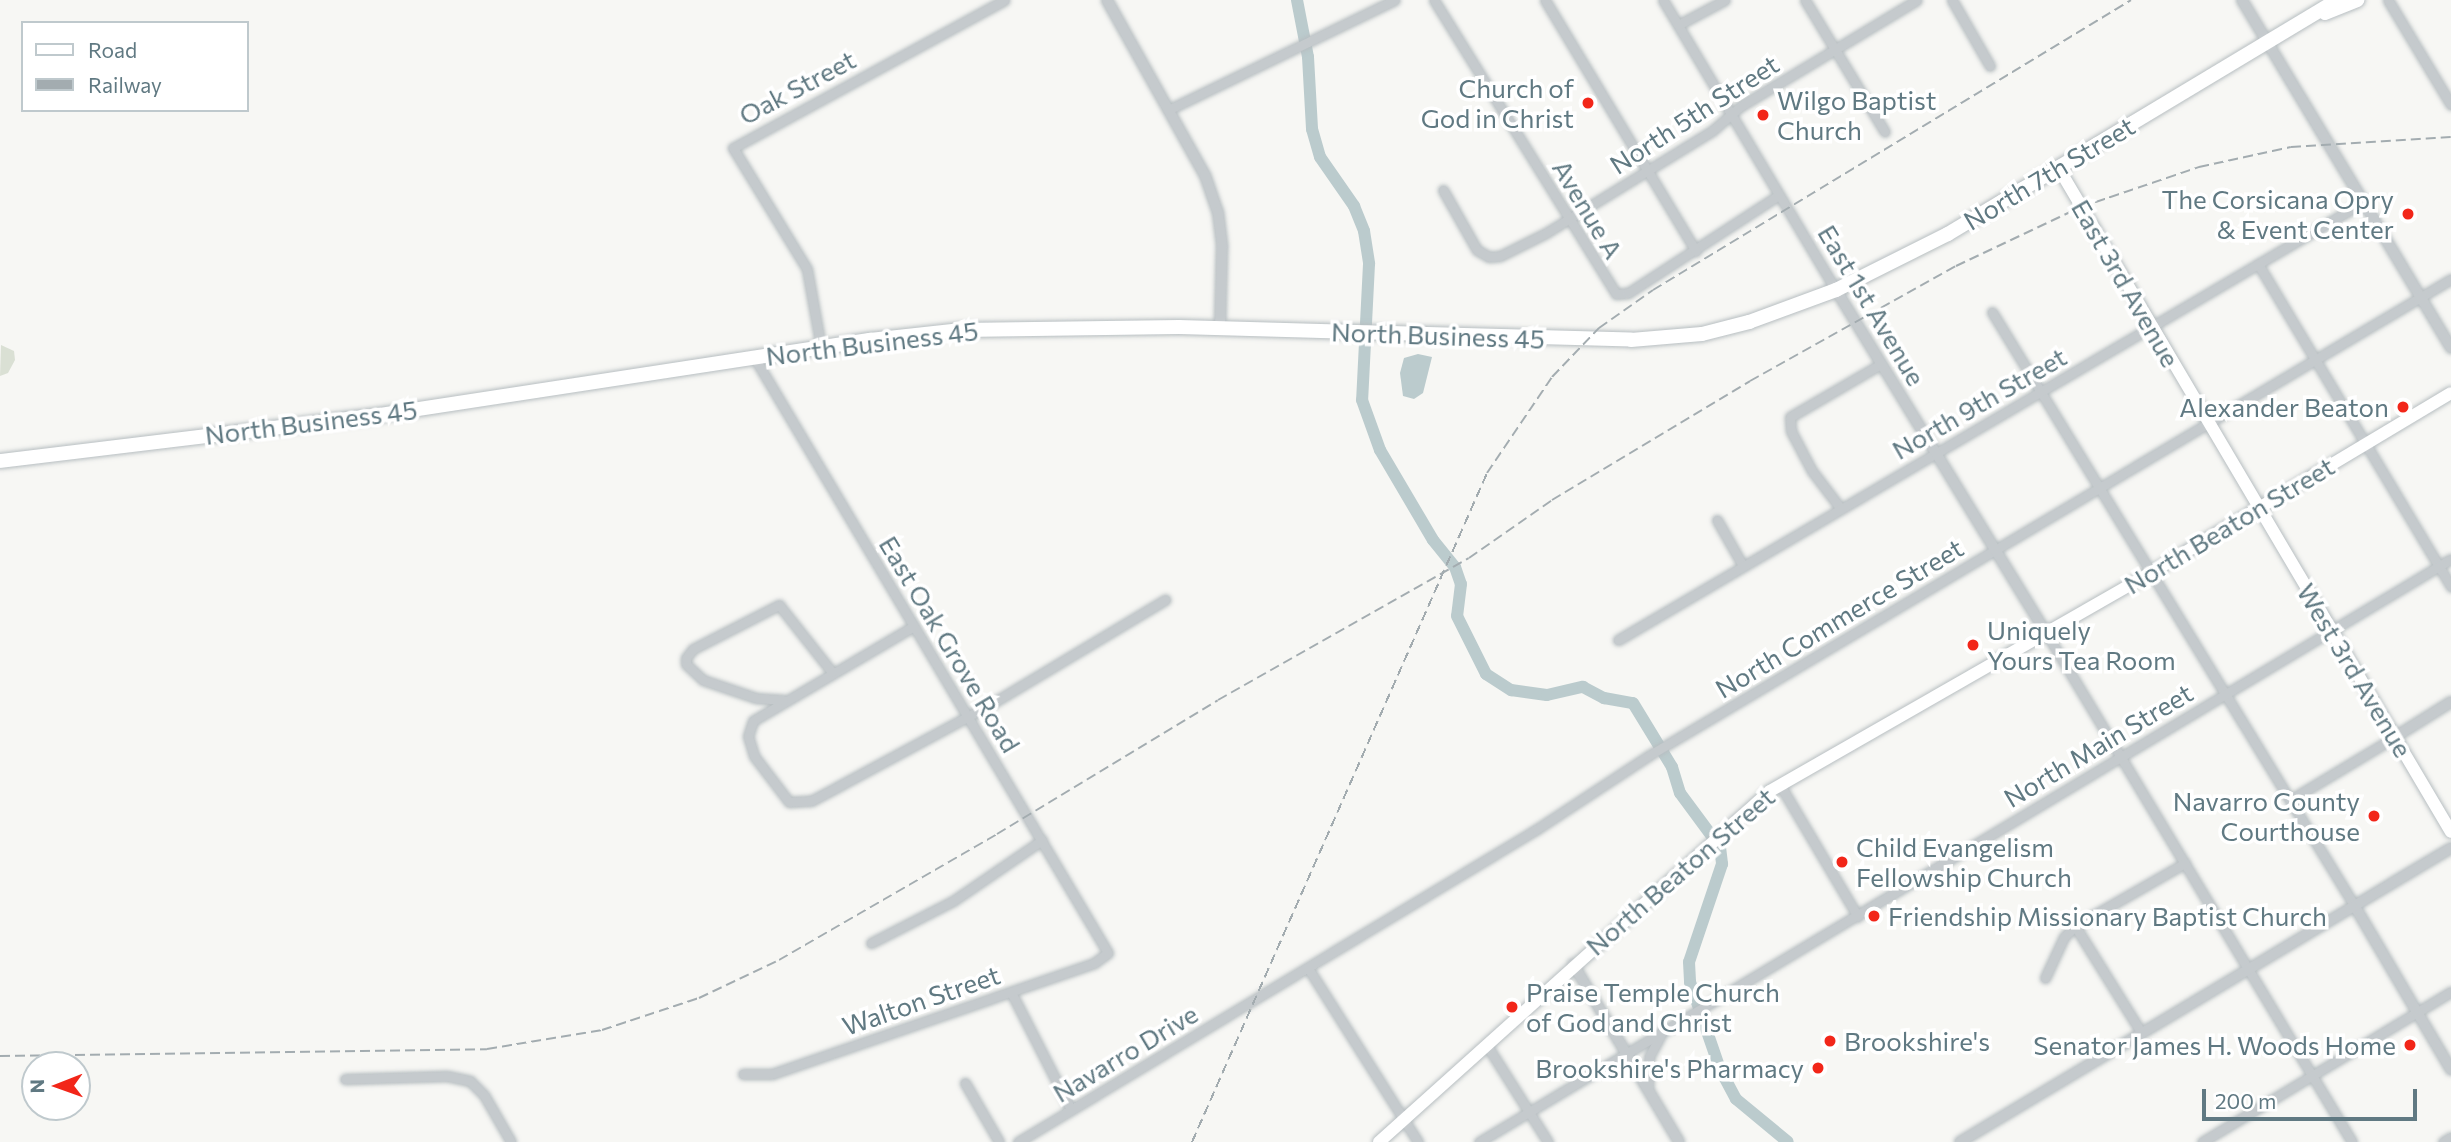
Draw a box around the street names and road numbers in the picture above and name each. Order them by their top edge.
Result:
street label: Oak Street [733,43,861,131]
street label: North 5th Street [1604,48,1784,180]
street label: North 7th Street [1958,110,2140,236]
street label: Avenue A [1546,154,1630,264]
street label: East 3rd Avenue [2066,194,2186,372]
street label: East 1st Avenue [1812,219,1932,391]
street label: North Business 45 [764,314,980,372]
street label: North Business 45 [1331,316,1545,354]
street label: North 9th Street [1886,341,2072,465]
street label: North Business 45 [203,393,419,451]
street label: North Beaton Street [2118,450,2340,600]
street label: East Oak Grove Road [873,530,1027,758]
street label: North Commerce Street [1709,532,1969,704]
street label: West 3rd Avenue [2291,577,2419,763]
street label: North Main Street [1998,676,2198,814]
street label: North Beaton Street [1579,781,1781,961]
street label: Walton Street [838,958,1004,1042]
street label: Navarro Drive [1047,998,1203,1108]

